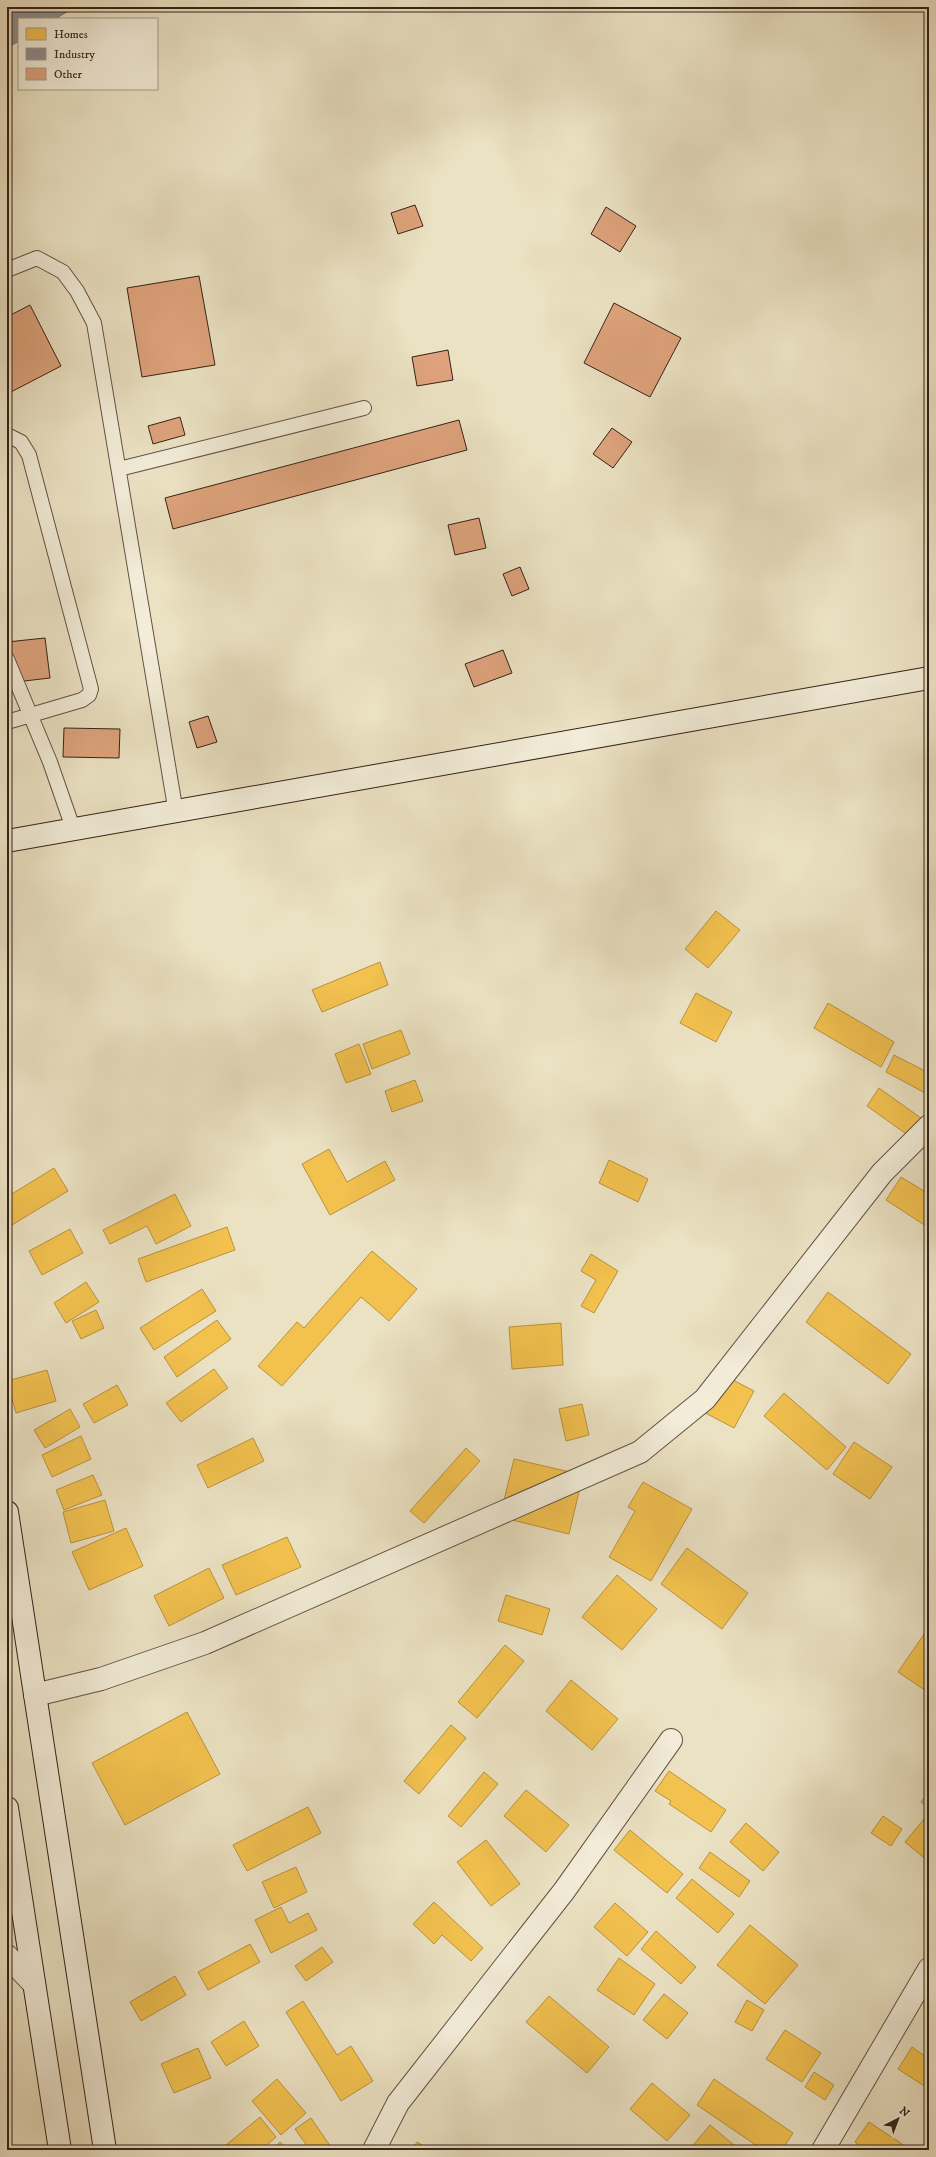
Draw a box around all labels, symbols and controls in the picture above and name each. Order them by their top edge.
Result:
legend [18,18,158,90]
text: Homes [54,27,88,42]
text: Industry [54,47,95,62]
text: Other [54,67,83,82]
north arrow [878,2099,918,2139]
text: N [896,2104,912,2121]

